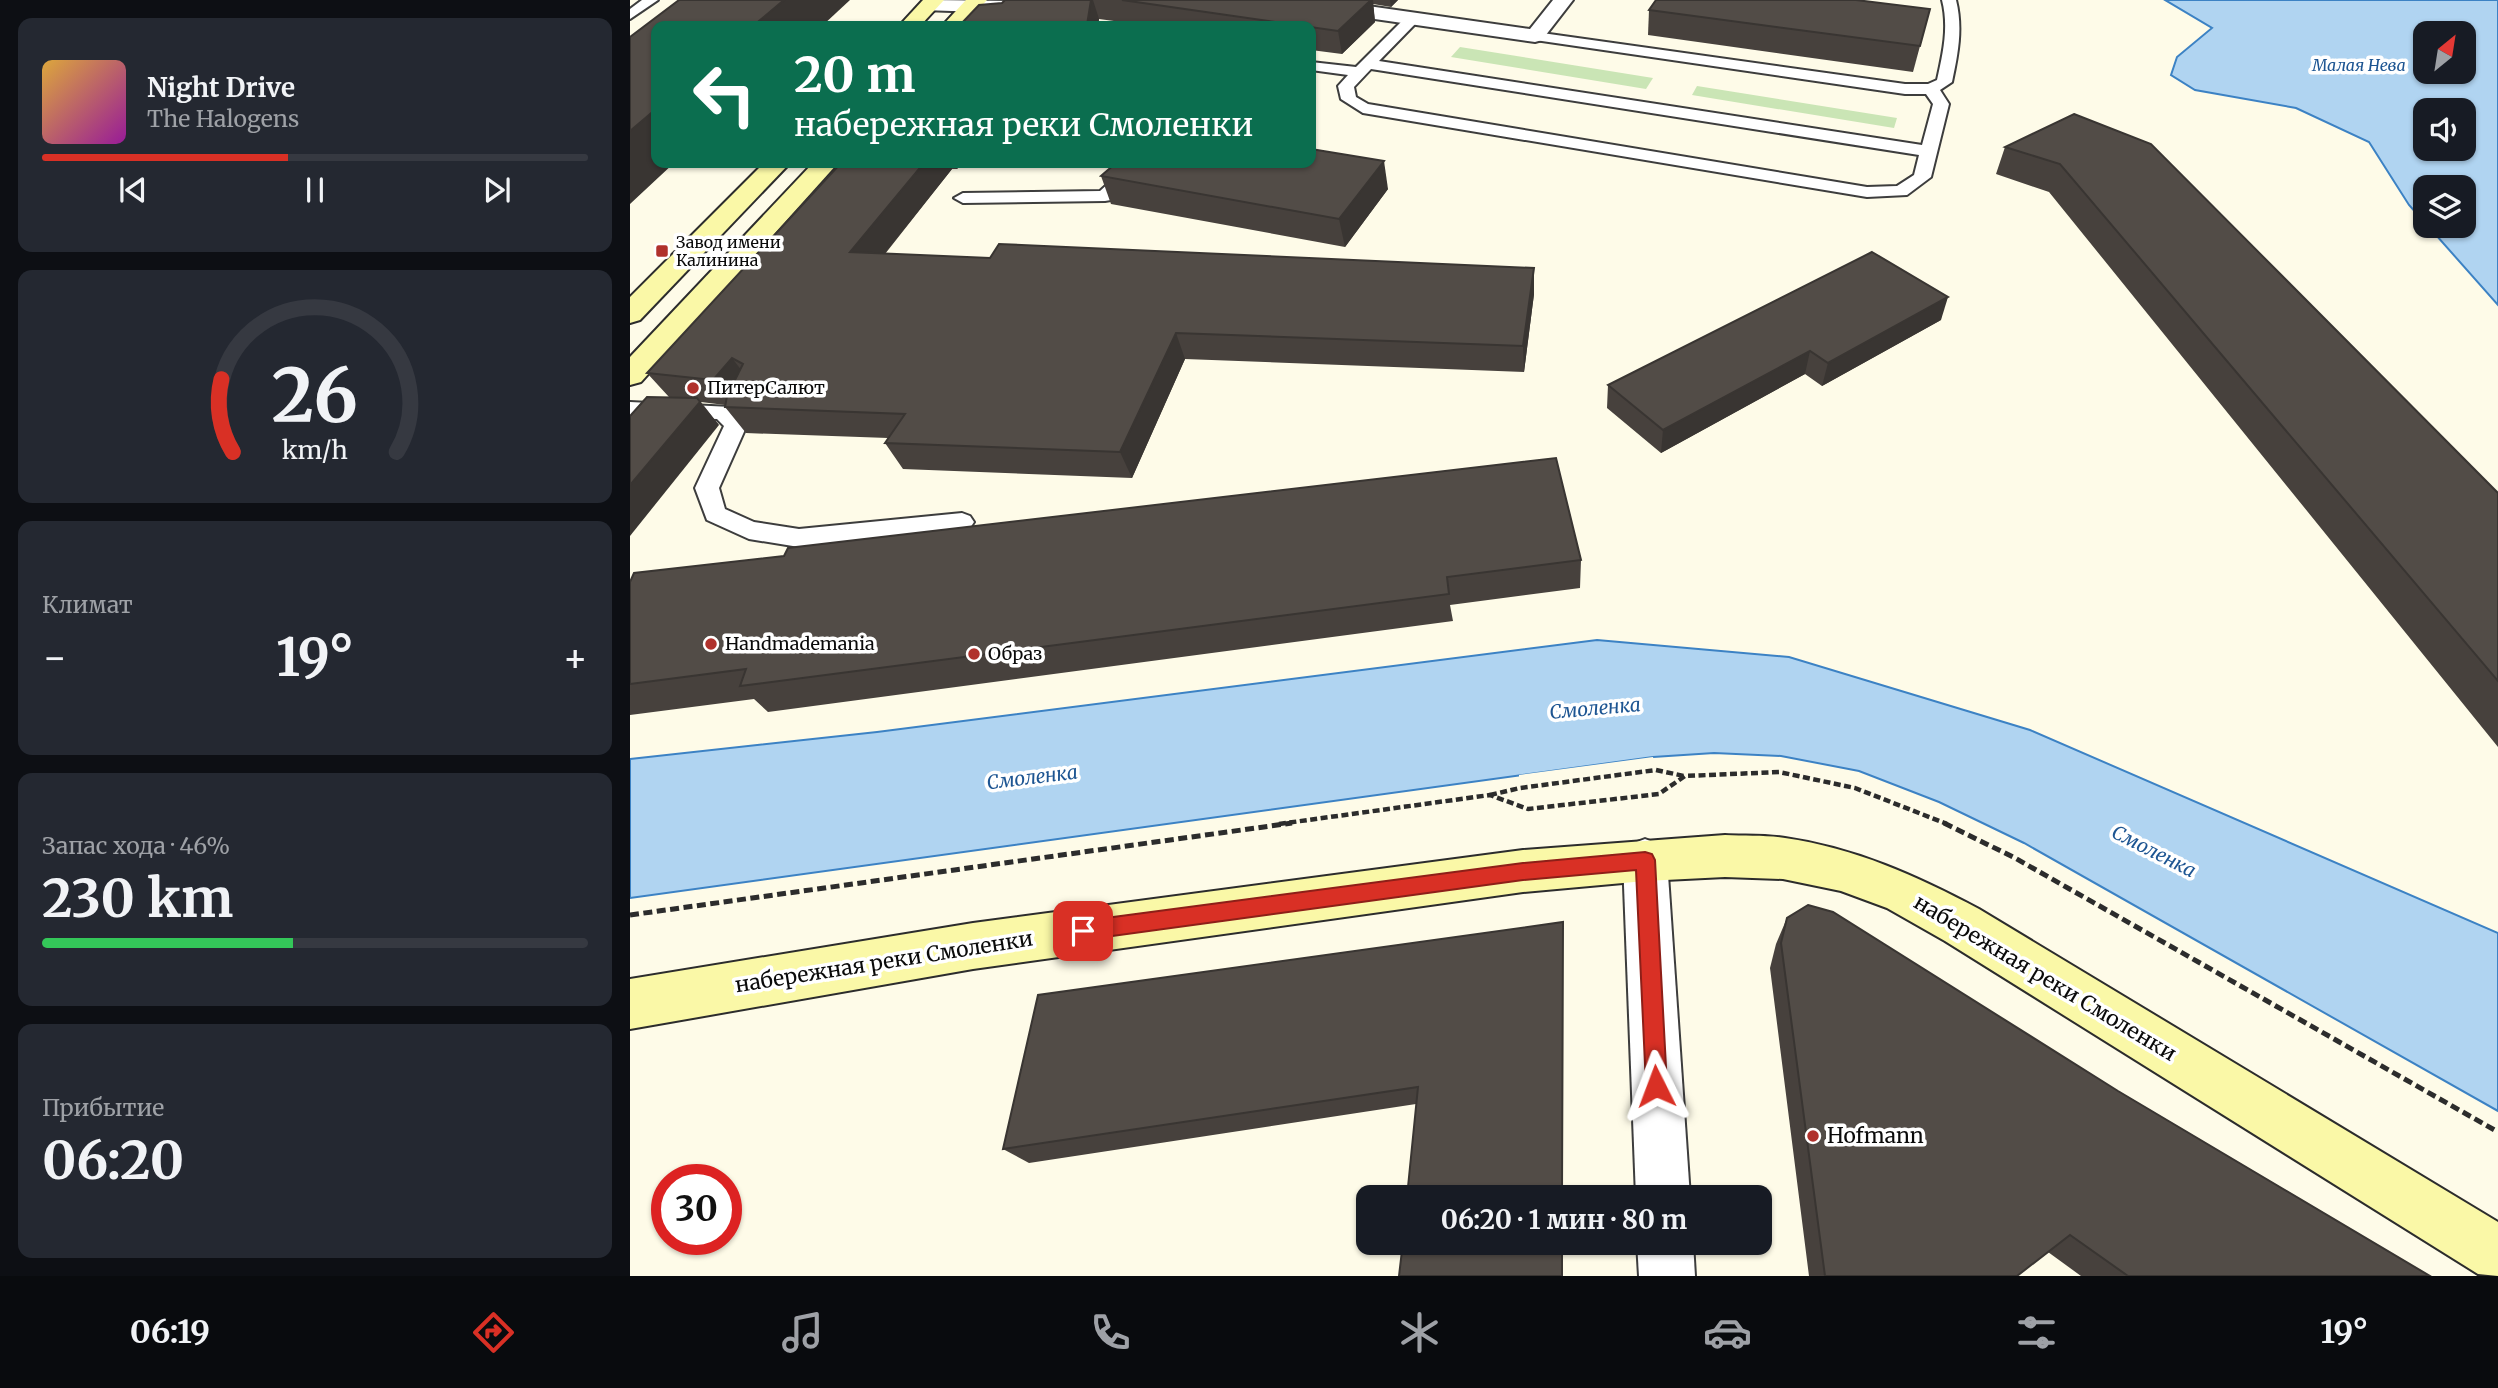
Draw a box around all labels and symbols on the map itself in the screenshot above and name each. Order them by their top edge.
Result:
north arrow [2413,21,2476,84]
water label: Малая Нева [2311,55,2406,75]
place label: Завод имени Калинина [676,232,781,270]
marker: Завод имени Калинина [654,243,670,259]
place label: ПитерСалют [707,376,825,399]
marker: ПитерСалют [685,380,701,396]
place label: Handmademania [725,632,875,655]
marker: Handmademania [703,636,719,652]
place label: Образ [988,642,1042,665]
marker: Образ [966,646,982,662]
water label: Смоленка [1548,692,1642,724]
water label: Смоленка [985,760,1079,794]
water label: Смоленка [2108,820,2200,882]
street label: набережная реки Смоленки [1909,888,2181,1067]
pin [1053,901,1113,961]
street label: набережная реки Смоленки [733,925,1035,998]
position arrow [1619,1049,1693,1123]
place label: Hofmann [1827,1122,1924,1149]
marker: Hofmann [1805,1128,1821,1144]
speed limit sign: 30 [651,1164,742,1255]

